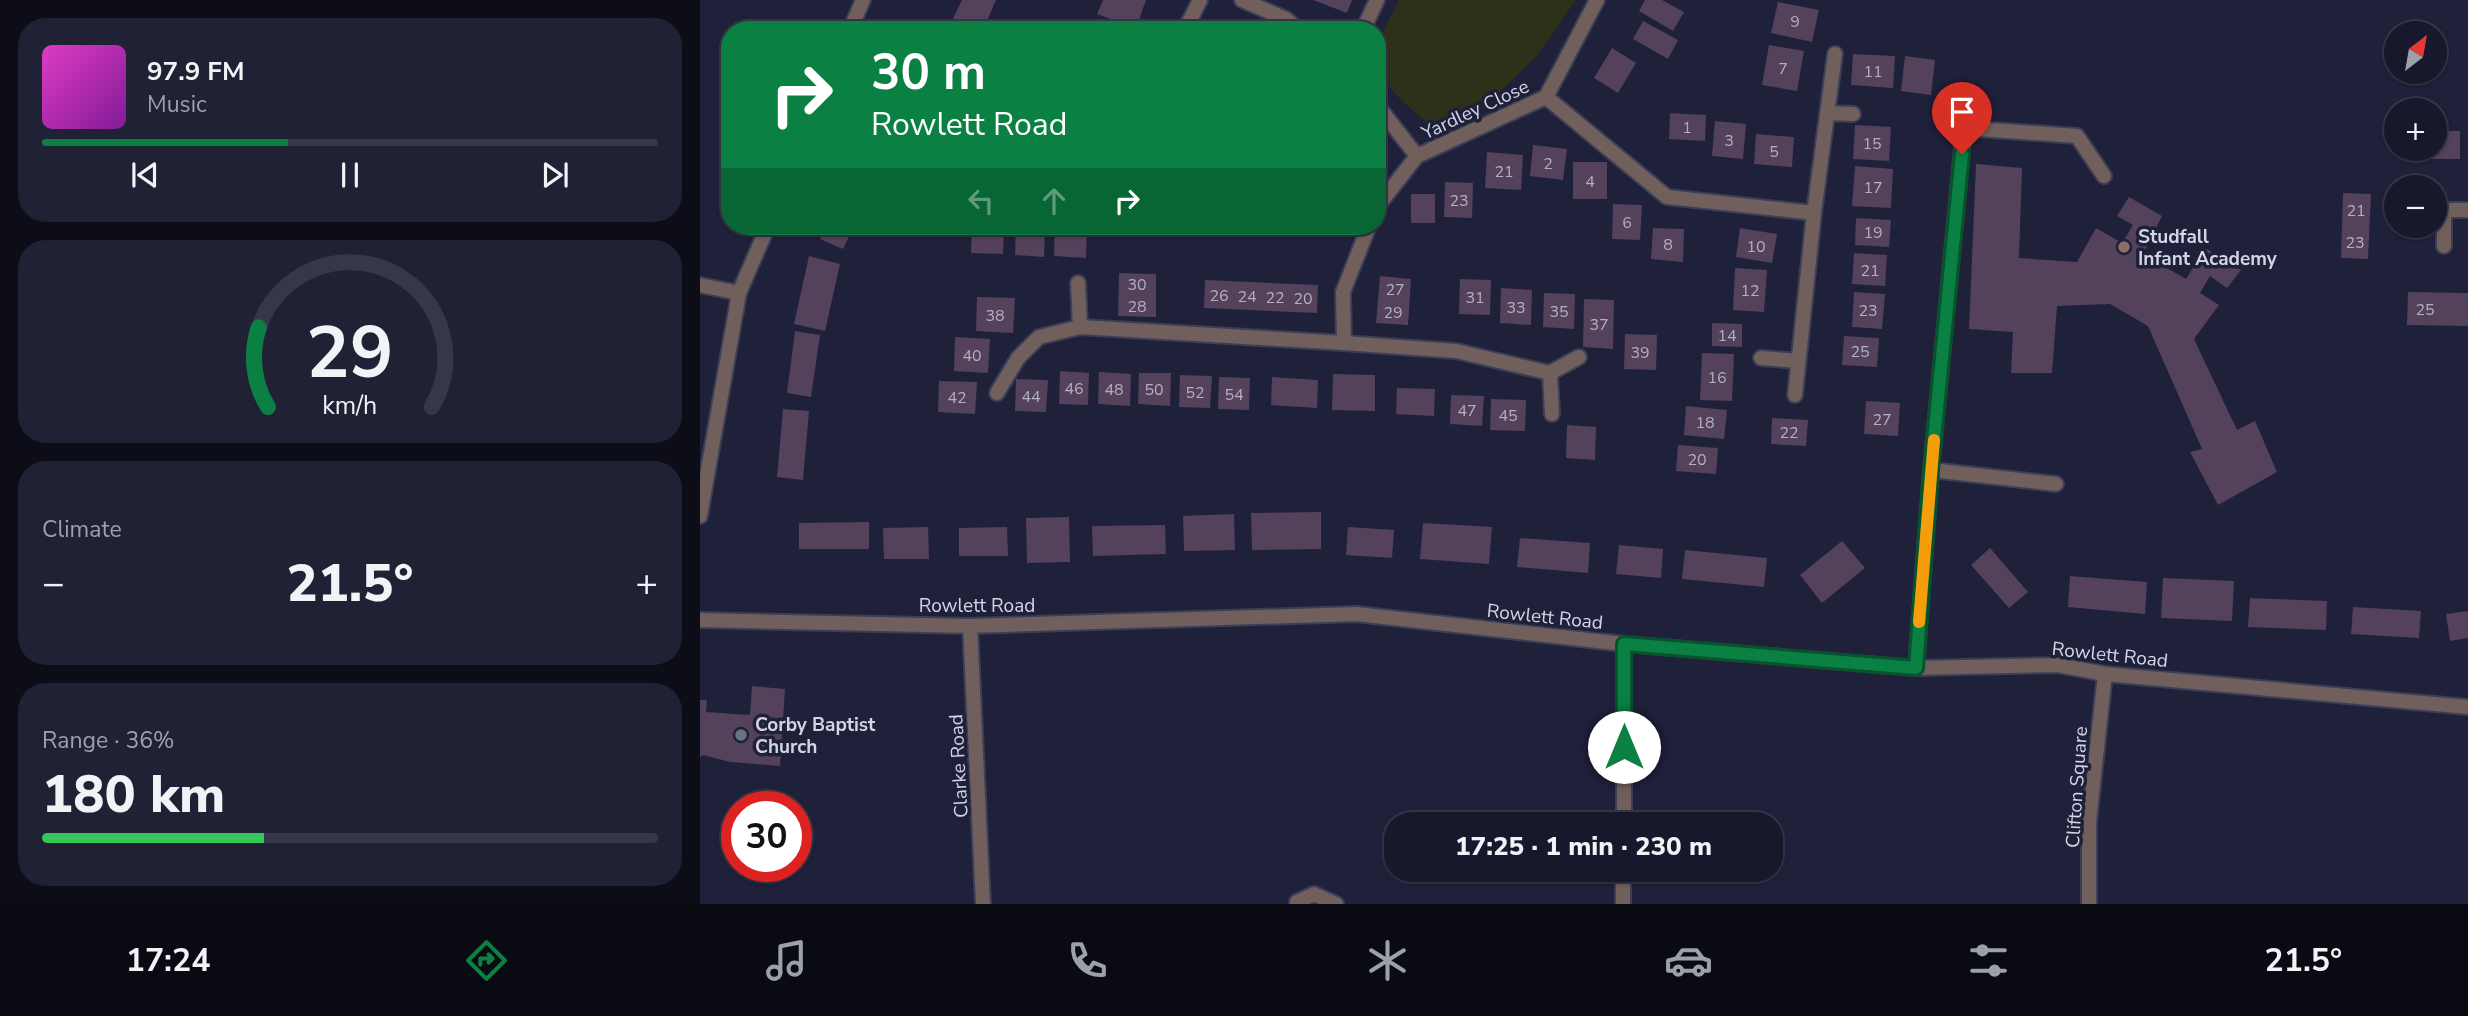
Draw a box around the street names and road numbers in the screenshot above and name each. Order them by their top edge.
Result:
street label: Yardley Close [1416,74,1533,147]
street label: Rowlett Road [919,593,1035,619]
street label: Rowlett Road [1486,598,1604,636]
street label: Rowlett Road [2051,636,2169,674]
street label: Clarke Road [943,713,975,818]
street label: Clifton Square [2060,725,2094,849]

